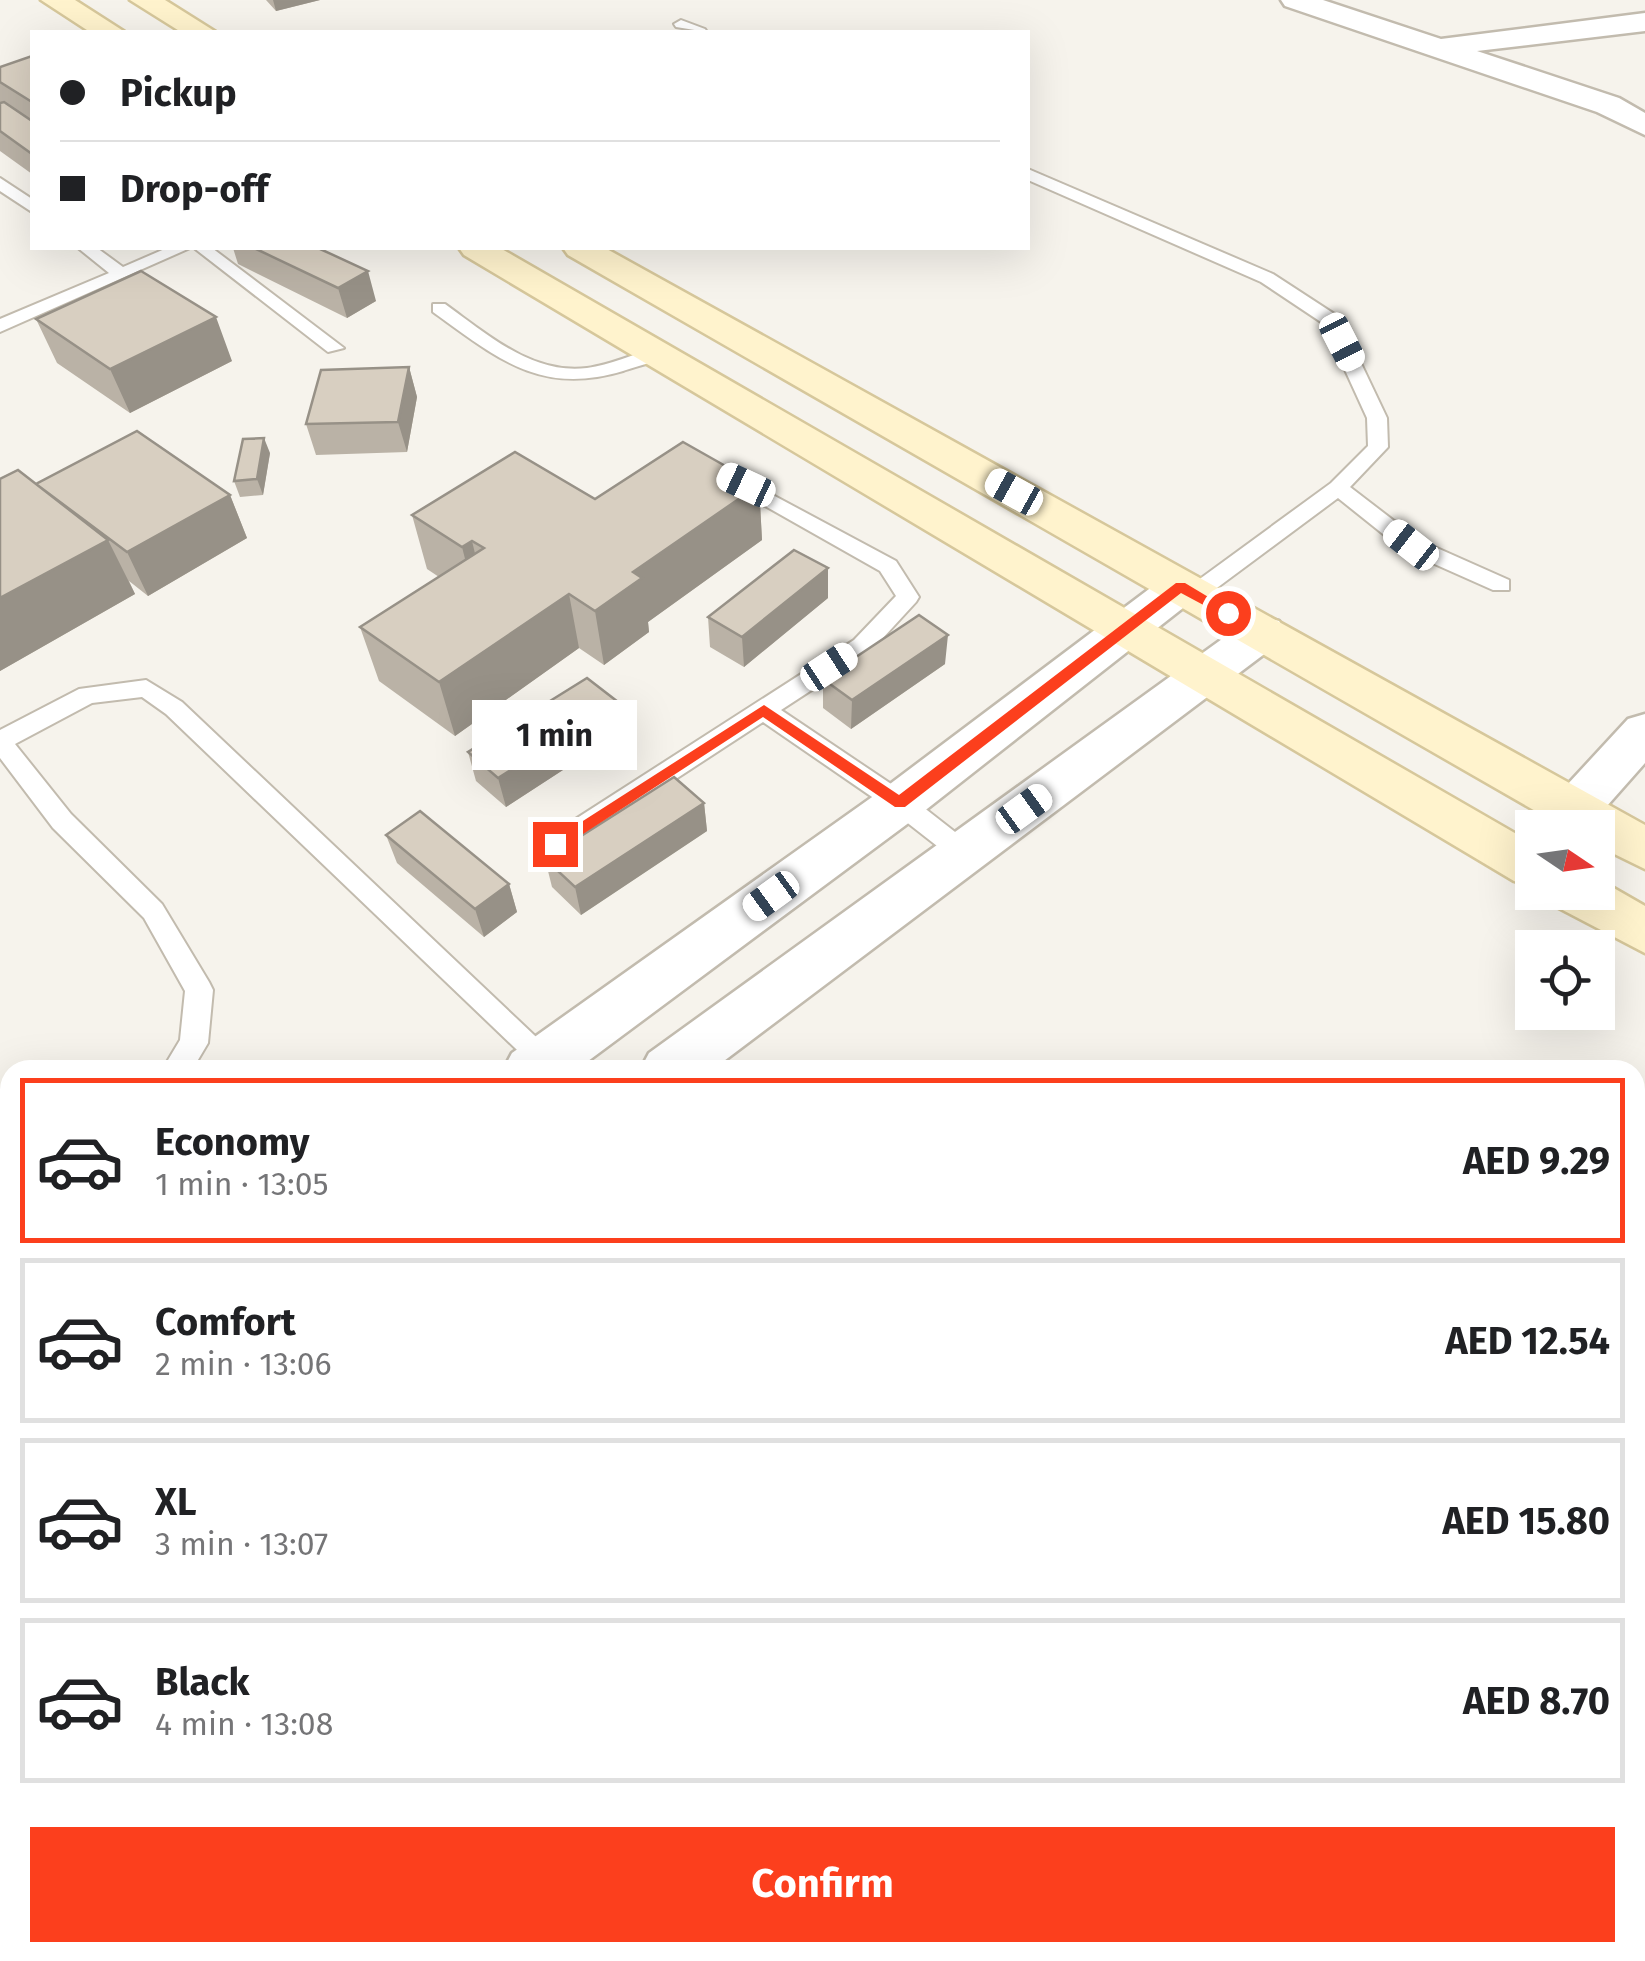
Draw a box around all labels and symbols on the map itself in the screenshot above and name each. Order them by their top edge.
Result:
car [1315,308,1369,376]
car [712,459,780,511]
car [980,464,1048,520]
car [1378,515,1444,575]
route start [1206,591,1251,636]
car [796,638,862,696]
callout: 1 min [472,699,638,769]
car [991,779,1057,839]
north arrow [1515,810,1615,910]
route end [533,822,578,867]
car [738,866,804,926]

